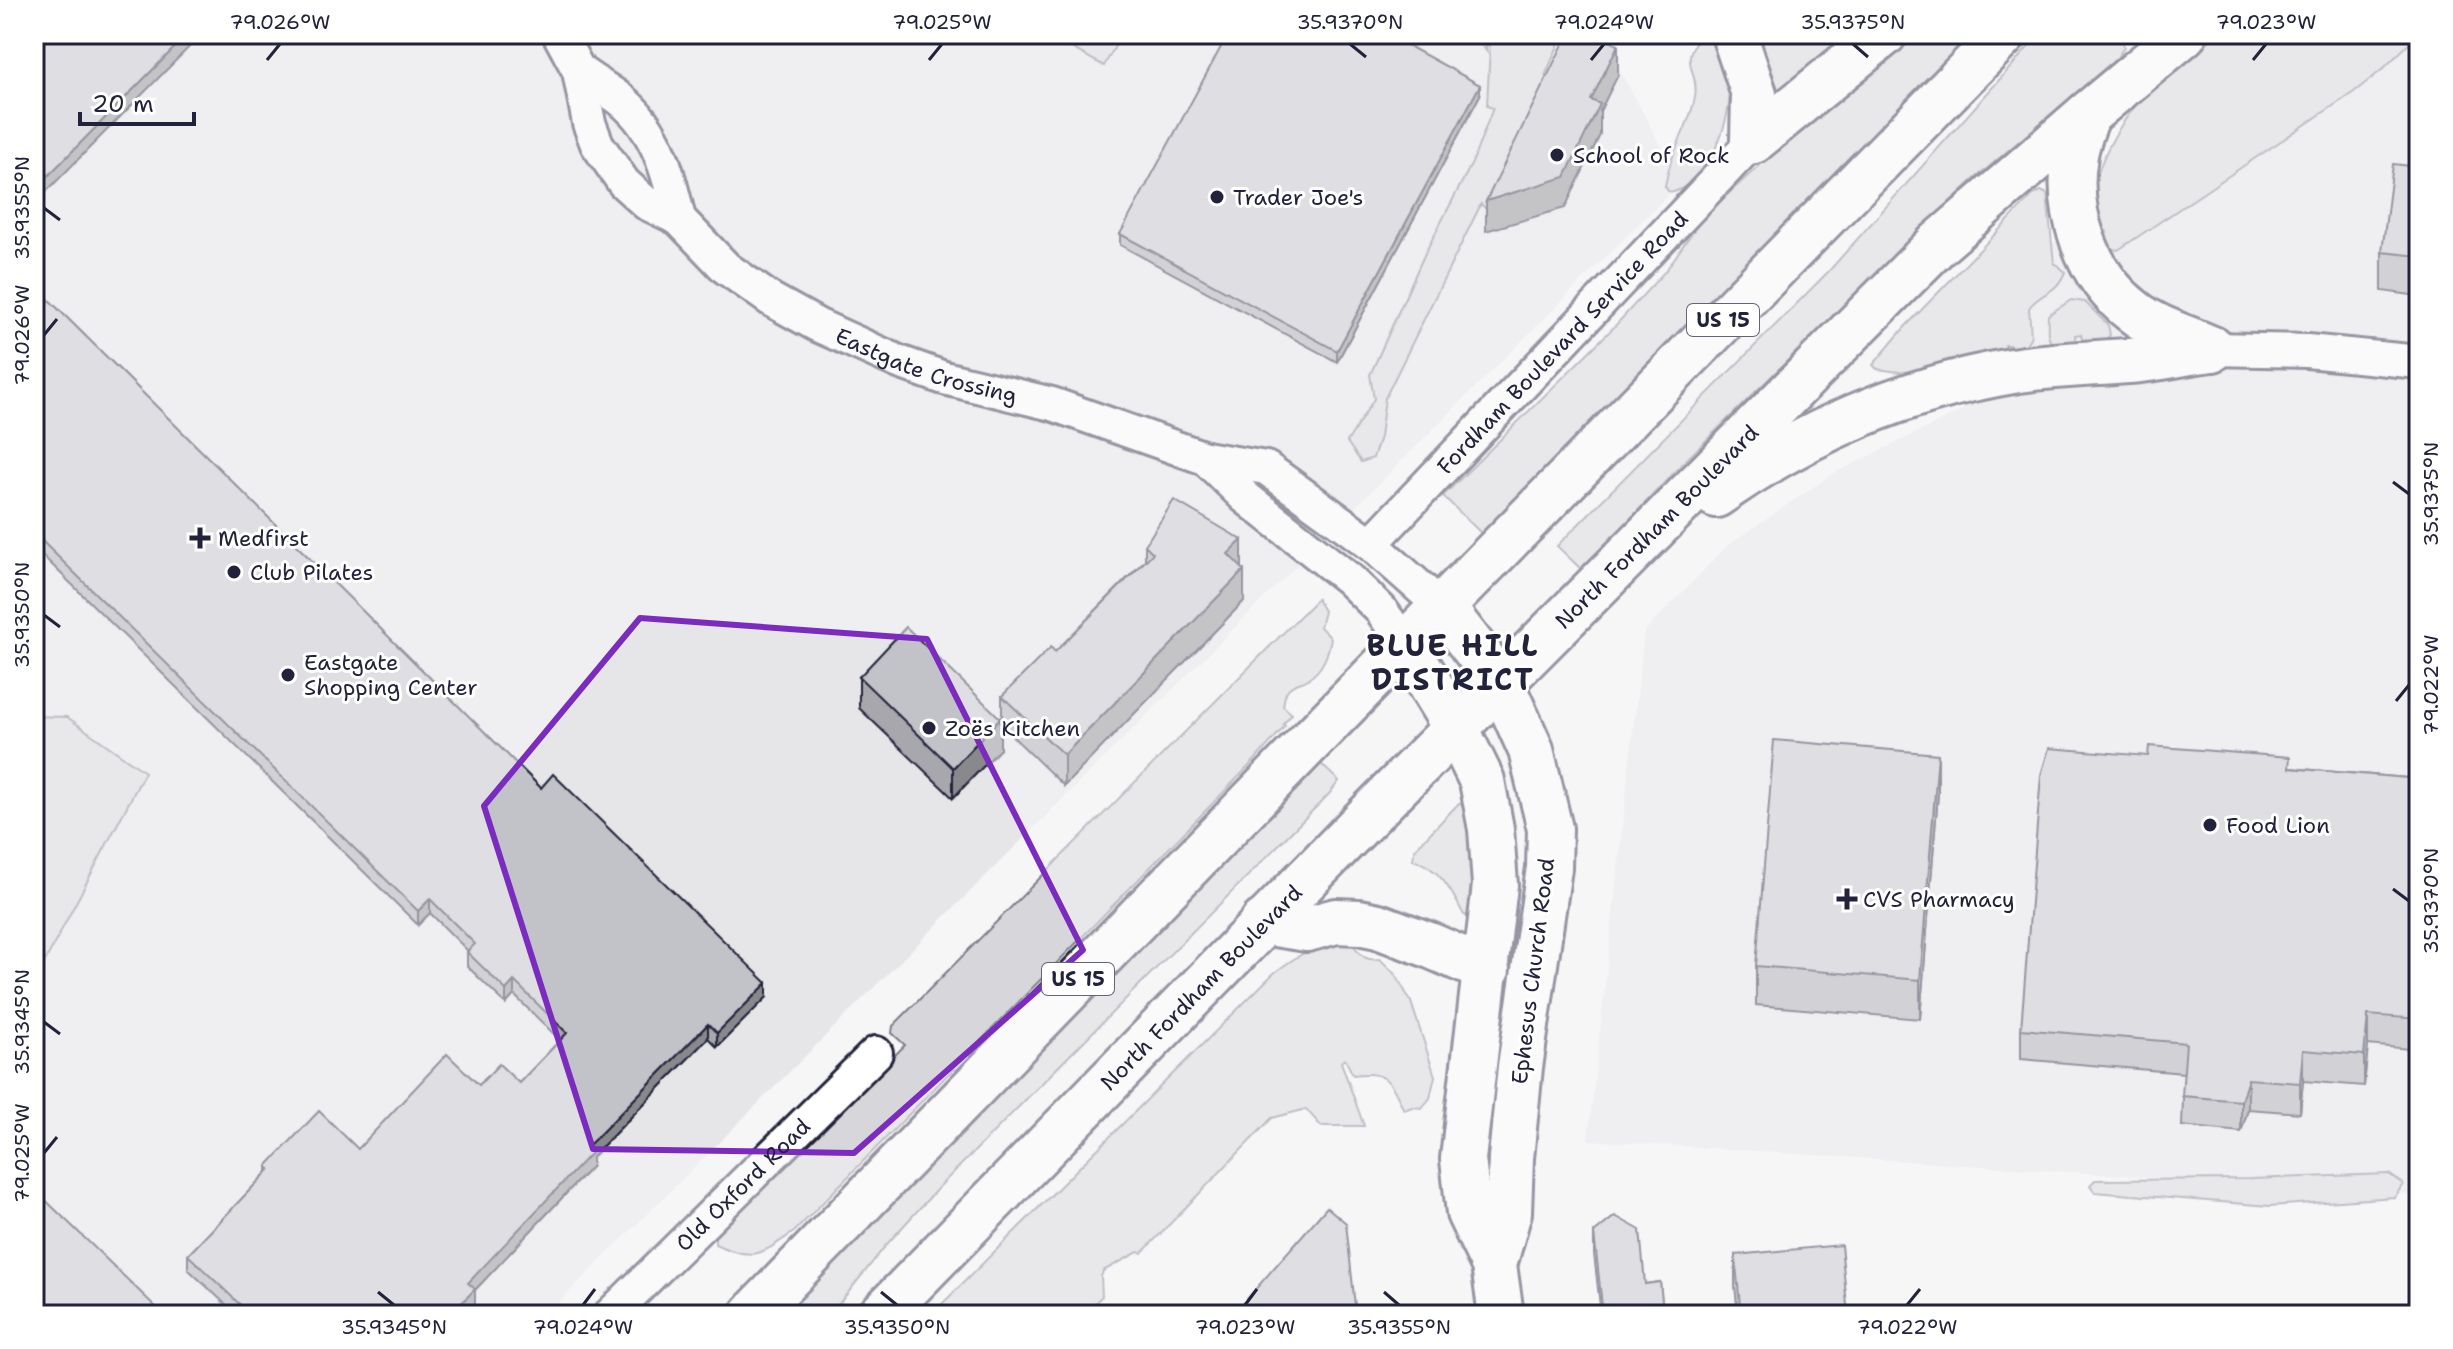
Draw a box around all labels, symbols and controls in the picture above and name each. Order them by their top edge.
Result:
text: 79.026°W [230,9,330,35]
text: 79.025°W [892,9,992,35]
text: 35.9370°N [1297,9,1403,35]
text: 79.024°W [1554,9,1654,35]
text: 35.9375°N [1801,9,1905,35]
text: 79.023°W [2216,9,2316,35]
scale bar [80,76,194,126]
text: 20 m [92,88,154,120]
place label: School of Rock [1573,141,1730,170]
marker: School of Rock [1548,146,1566,164]
text: 35.9355°N [9,156,35,260]
place label: Trader Joe's [1233,183,1364,212]
marker: Trader Joe's [1208,188,1226,206]
street label: Fordham Boulevard Service Road [1430,204,1694,480]
text: 79.026°W [9,285,35,385]
road number: US 15 [1687,304,1759,336]
street label: Eastgate Crossing [831,321,1020,410]
street label: North Fordham Boulevard [1548,418,1765,635]
text: 35.9375°N [2418,442,2444,546]
place label: Medfirst [218,524,309,553]
marker: Medfirst [189,527,211,549]
place label: Club Pilates [250,558,373,587]
text: 35.9350°N [9,562,35,668]
marker: Club Pilates [225,563,243,581]
district label: BLUE HILL DISTRICT [1366,625,1540,700]
text: 79.022°W [2418,635,2444,735]
place label: Eastgate Shopping Center [304,648,478,702]
marker: Eastgate Shopping Center [279,666,297,684]
place label: Zoës Kitchen [945,714,1080,743]
marker: Zoës Kitchen [920,719,938,737]
place label: Food Lion [2226,811,2330,840]
marker: Food Lion [2201,816,2219,834]
text: 35.9370°N [2418,848,2444,954]
street label: Ephesus Church Road [1505,856,1561,1086]
street label: North Fordham Boulevard [1094,878,1308,1097]
place label: CVS Pharmacy [1863,885,2015,914]
marker: CVS Pharmacy [1838,890,1856,908]
road number: US 15 [1042,963,1114,995]
text: 35.9345°N [9,969,35,1075]
text: 79.025°W [9,1103,35,1203]
street label: Old Oxford Road [669,1112,816,1257]
text: 35.9345°N [341,1314,447,1340]
text: 79.024°W [533,1314,633,1340]
text: 35.9350°N [844,1314,950,1340]
text: 79.023°W [1195,1314,1295,1340]
text: 35.9355°N [1347,1314,1451,1340]
text: 79.022°W [1857,1314,1957,1340]

